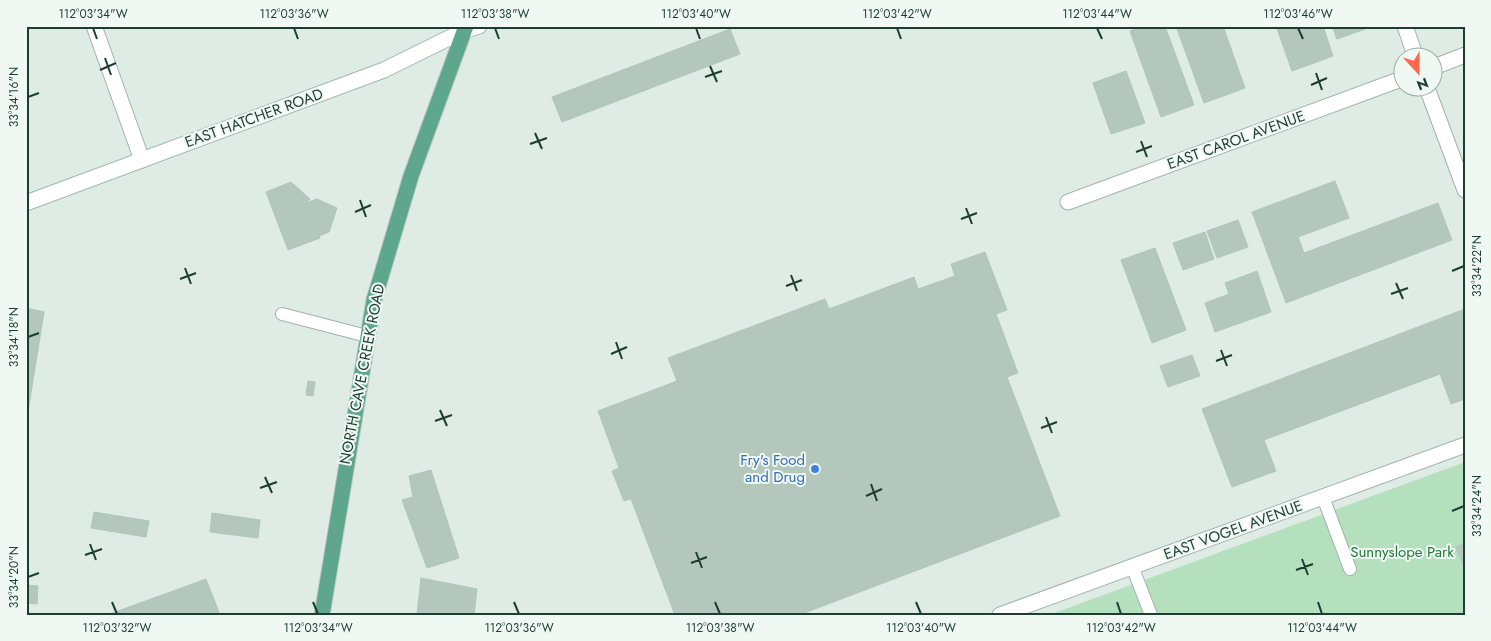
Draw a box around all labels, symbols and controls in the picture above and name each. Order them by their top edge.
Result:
text: 112°03'34"W [58,5,128,23]
text: 112°03'36"W [259,5,329,23]
text: 112°03'38"W [461,5,529,23]
text: 112°03'40"W [661,5,731,23]
text: 112°03'42"W [862,5,932,23]
text: 112°03'44"W [1062,5,1132,23]
text: 112°03'46"W [1263,5,1333,23]
north arrow [1394,48,1444,98]
text: 33°34'16"N [5,67,23,127]
text: N [1414,73,1431,95]
street label: EAST HATCHER ROAD [182,83,326,153]
street label: EAST CAROL AVENUE [1164,105,1308,175]
text: 33°34'22"N [1468,235,1486,297]
street label: NORTH CAVE CREEK ROAD [334,282,390,466]
text: 33°34'18"N [5,307,23,367]
place label: Fry's Food and Drug [740,449,805,488]
marker: Fry's Food and Drug [809,463,821,475]
text: 33°34'24"N [1468,475,1486,537]
street label: EAST VOGEL AVENUE [1160,495,1306,565]
park label: Sunnyslope Park [1350,541,1454,563]
text: 33°34'20"N [5,546,23,608]
text: 112°03'32"W [83,619,152,637]
text: 112°03'34"W [283,619,353,637]
text: 112°03'36"W [484,619,554,637]
text: 112°03'38"W [686,619,754,637]
text: 112°03'40"W [886,619,956,637]
text: 112°03'42"W [1086,619,1156,637]
text: 112°03'44"W [1287,619,1357,637]

